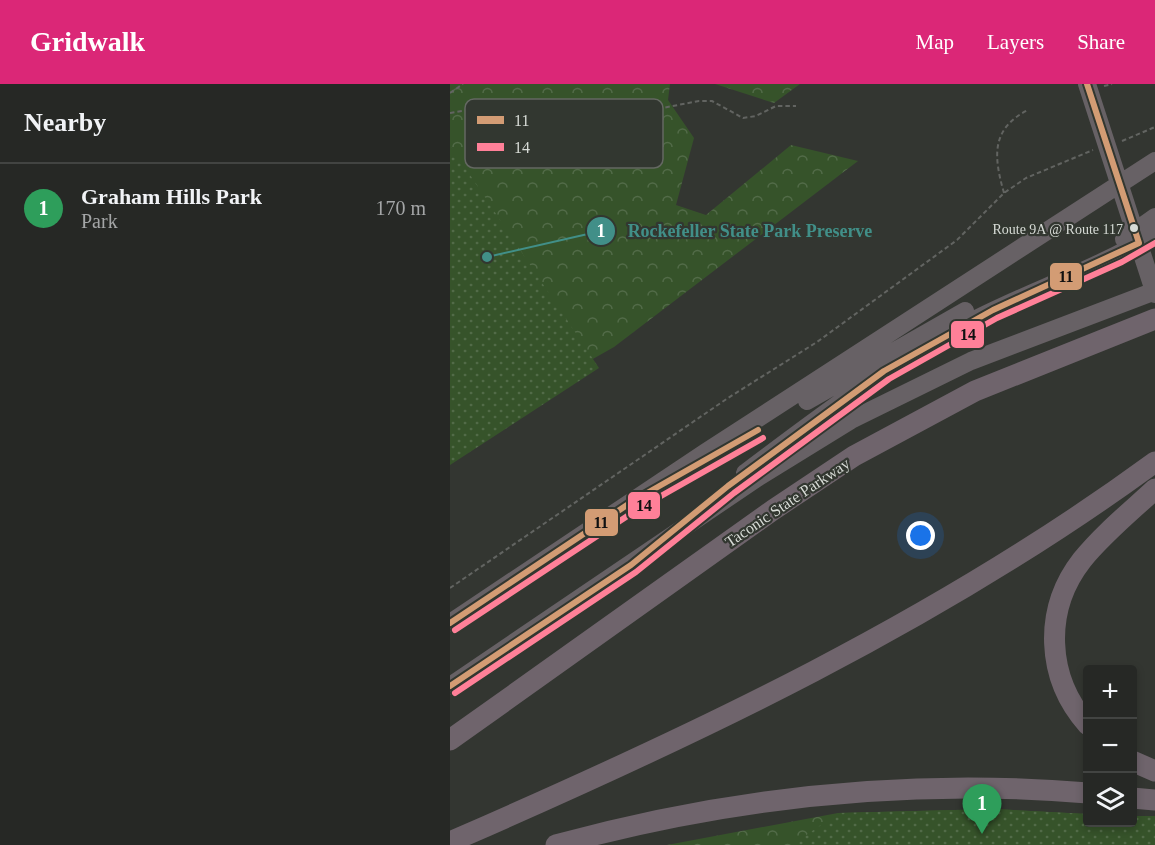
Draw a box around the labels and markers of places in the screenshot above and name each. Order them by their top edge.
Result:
callout: Rockefeller State Park Preserve [586,213,885,249]
place label: Route 9A @ Route 117 [992,222,1123,237]
marker: Route 9A @ Route 117 [1128,222,1140,234]
pin: 1 [962,784,1002,834]

